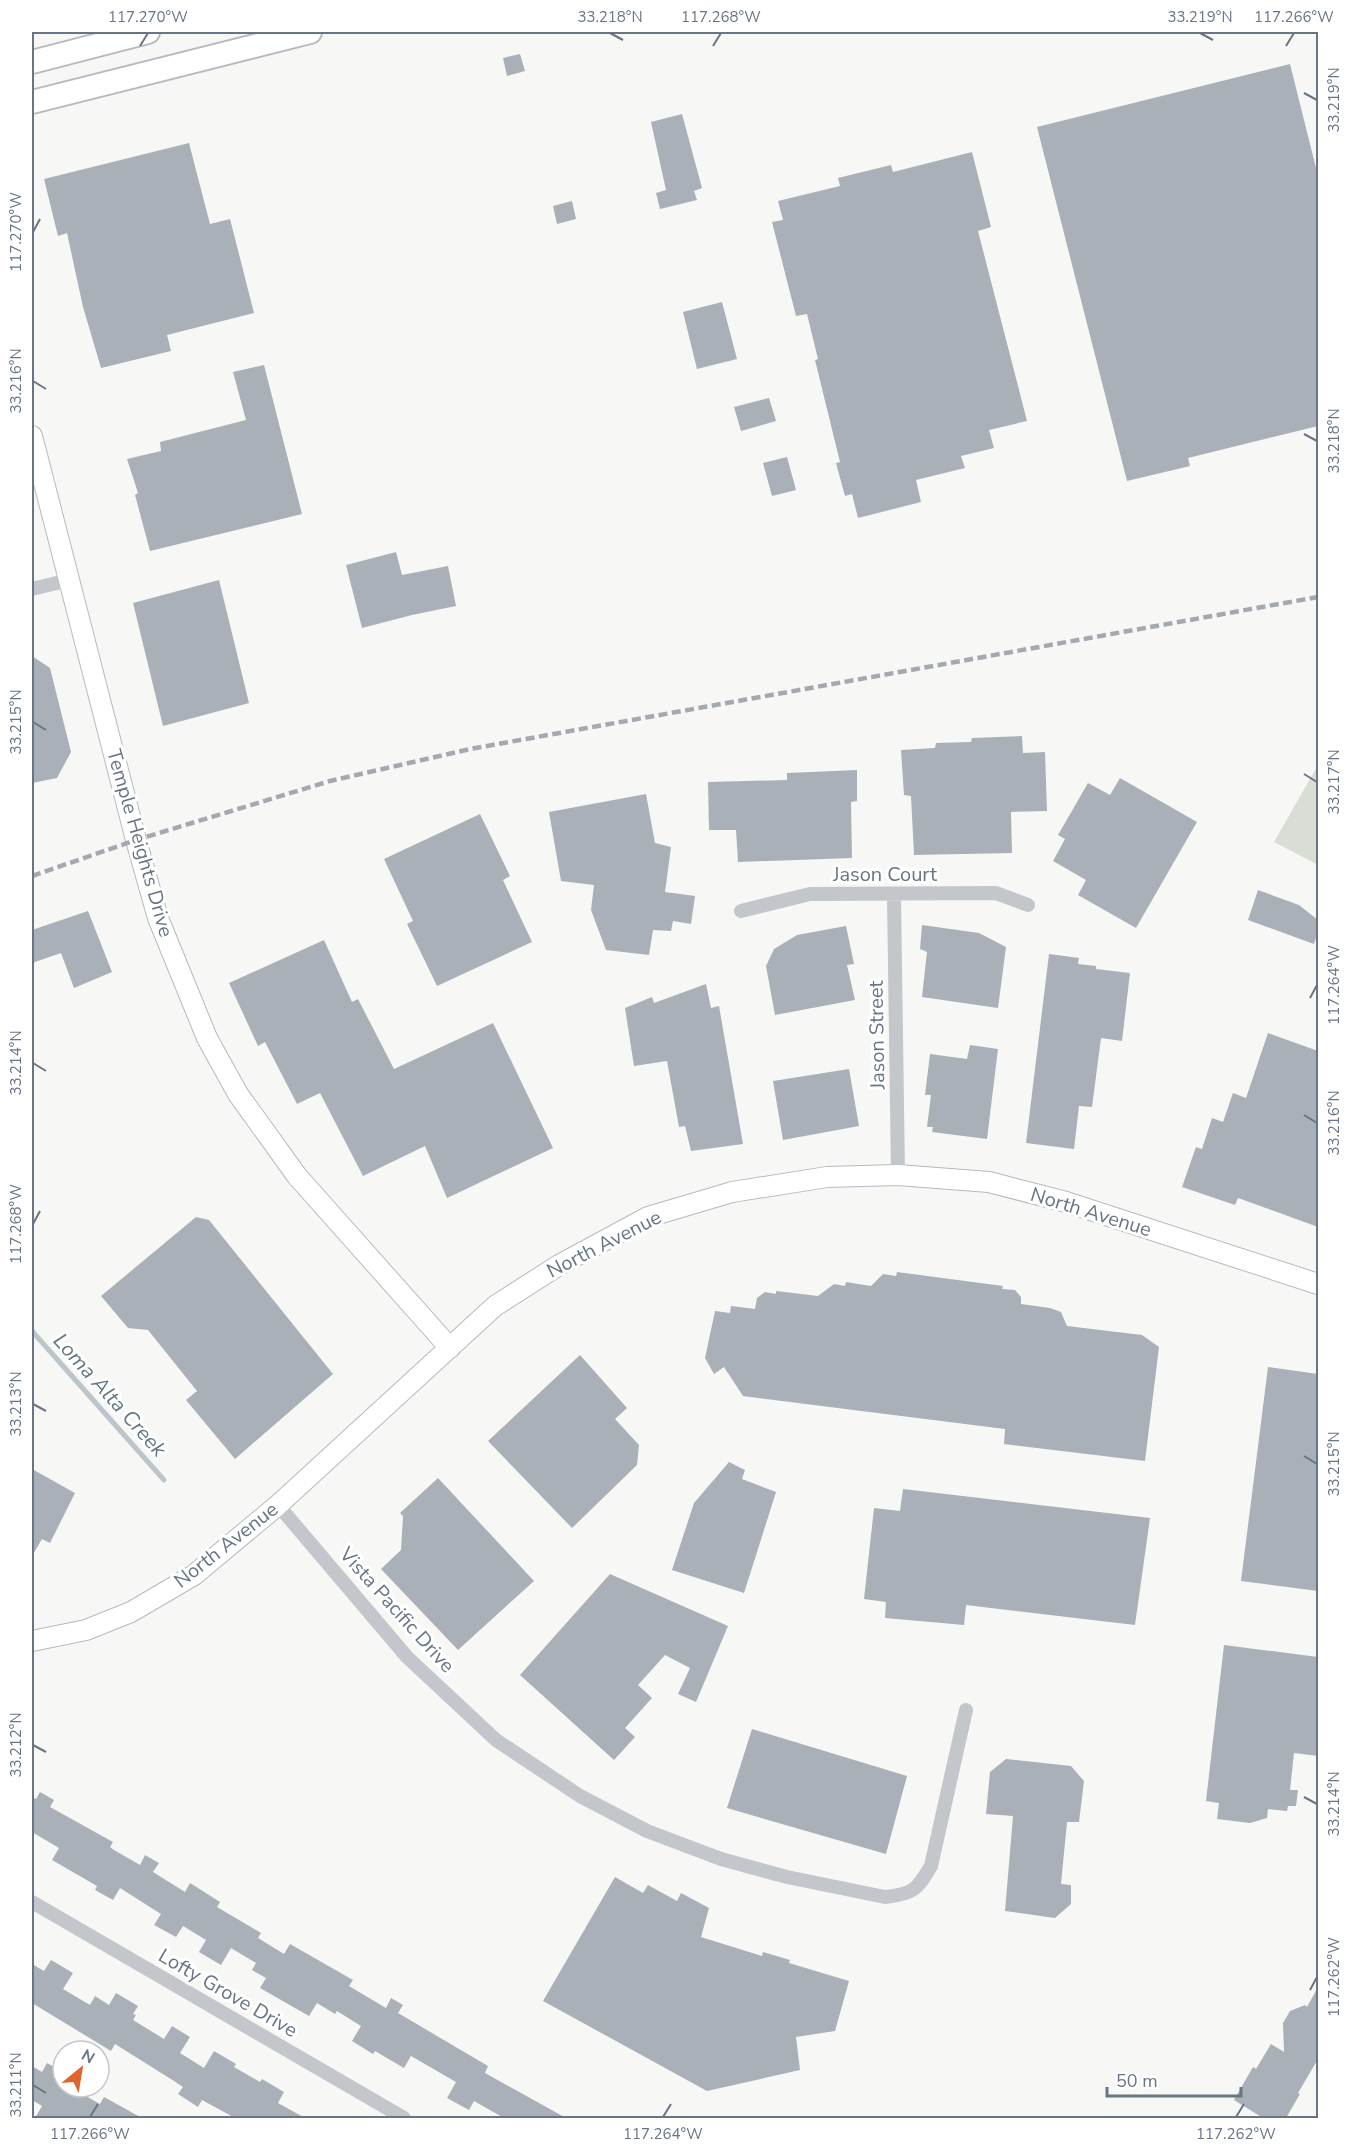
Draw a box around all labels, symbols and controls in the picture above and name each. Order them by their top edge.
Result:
text: 117.270°W [108,7,188,27]
text: 33.218°N [577,7,643,27]
text: 117.268°W [681,7,761,27]
text: 33.219°N [1167,7,1233,27]
text: 117.266°W [1254,7,1334,27]
text: 33.219°N [1324,67,1344,133]
text: 117.270°W [6,192,26,272]
text: 33.216°N [6,348,26,414]
text: 33.218°N [1324,408,1344,474]
text: 33.215°N [6,689,26,755]
street label: Temple Heights Drive [100,746,180,940]
text: 33.217°N [1324,749,1344,815]
street label: Jason Court [832,861,938,888]
text: 117.264°W [1324,945,1344,1025]
street label: Jason Street [863,979,891,1091]
text: 33.214°N [6,1030,26,1096]
text: 33.216°N [1324,1090,1344,1156]
street label: North Avenue [1027,1181,1155,1243]
text: 117.268°W [6,1184,26,1264]
street label: North Avenue [542,1204,666,1284]
water label: Loma Alta Creek [47,1327,173,1463]
text: 33.213°N [6,1371,26,1437]
text: 33.215°N [1324,1431,1344,1497]
street label: North Avenue [168,1496,284,1594]
street label: Vista Pacific Drive [333,1541,461,1679]
text: 33.212°N [6,1712,26,1778]
text: 33.214°N [1324,1771,1344,1837]
text: 117.262°W [1324,1937,1344,2017]
street label: Lofty Grove Drive [154,1942,302,2044]
north arrow [51,2039,111,2099]
text: N [77,2044,99,2069]
text: 33.211°N [6,2052,26,2118]
scale bar [1107,2060,1240,2098]
text: 50 m [1116,2069,1158,2093]
text: 117.266°W [50,2124,130,2144]
text: 117.264°W [623,2124,703,2144]
text: 117.262°W [1196,2124,1276,2144]

